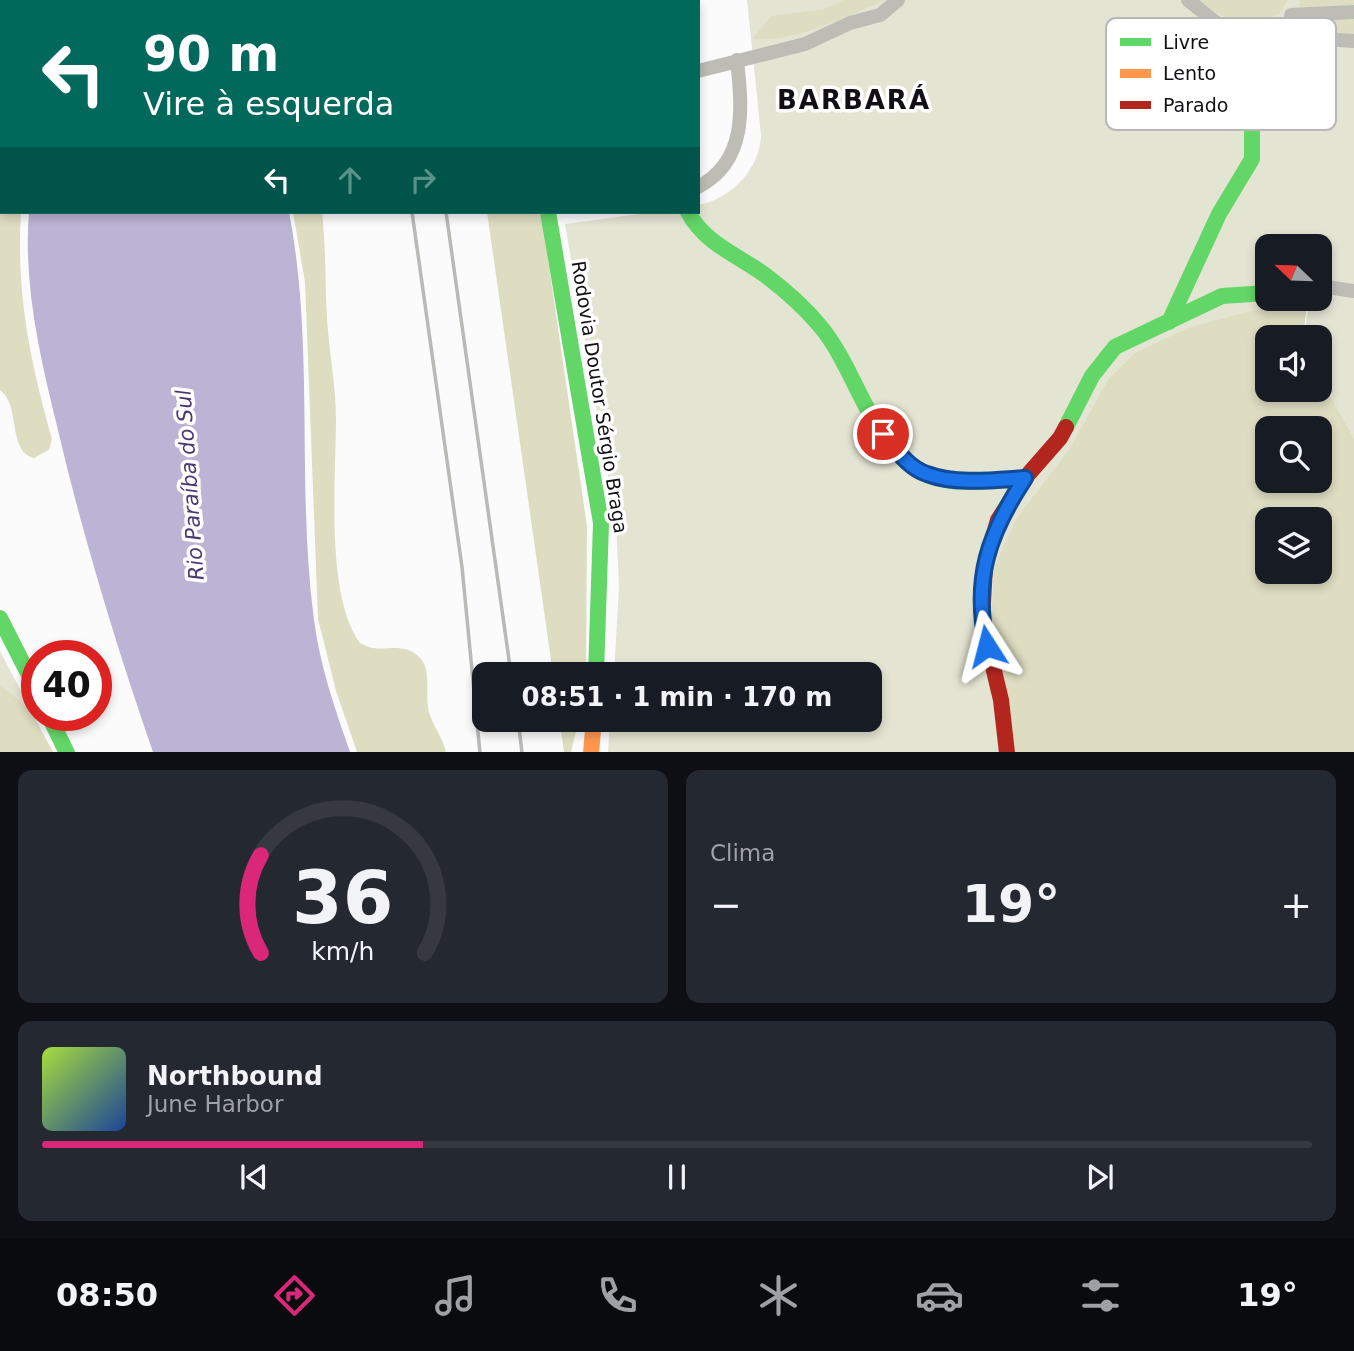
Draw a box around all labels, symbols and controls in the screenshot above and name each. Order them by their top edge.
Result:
legend [1106,18,1336,130]
text: 90 m [143,26,279,83]
icon: left [28,28,119,119]
text: Livre [1163,31,1209,53]
text: Lento [1163,62,1216,84]
district label: BARBARÁ [777,84,931,115]
text: Vire à esquerda [143,85,394,123]
text: Parado [1163,94,1228,116]
icon: left [258,161,296,199]
icon: ahead [331,161,369,199]
icon: right [404,161,442,199]
north arrow [1255,234,1332,312]
map controls [1255,234,1332,584]
street label: Rodovia Doutor Sérgio Braga [568,259,632,535]
button: sound [1255,325,1332,402]
water label: Rio Paraíba do Sul [171,389,209,581]
pin [853,404,913,464]
icon: arrive [864,415,902,453]
button: search [1255,416,1332,493]
button: layers [1255,507,1332,584]
position arrow [950,609,1024,683]
speed limit sign: 40 [21,640,112,731]
text: 08:51 · 1 min · 170 m [522,682,832,712]
text: Clima [710,840,775,866]
text: 36 [292,855,394,940]
text: 19° [962,874,1060,934]
text: − [710,883,742,927]
text: + [1280,883,1312,927]
text: km/h [311,936,375,965]
text: Northbound [147,1061,323,1091]
text: June Harbor [147,1091,283,1117]
icon: previous [235,1158,273,1196]
icon: pause [658,1158,696,1196]
icon: next [1081,1158,1119,1196]
icon: directions [270,1271,319,1320]
icon: music [431,1271,480,1320]
icon: phone [593,1271,642,1320]
icon: climate [754,1271,803,1320]
icon: car [915,1271,964,1320]
icon: filters [1076,1271,1125,1320]
text: 08:50 [56,1276,158,1314]
text: 19° [1237,1276,1298,1314]

